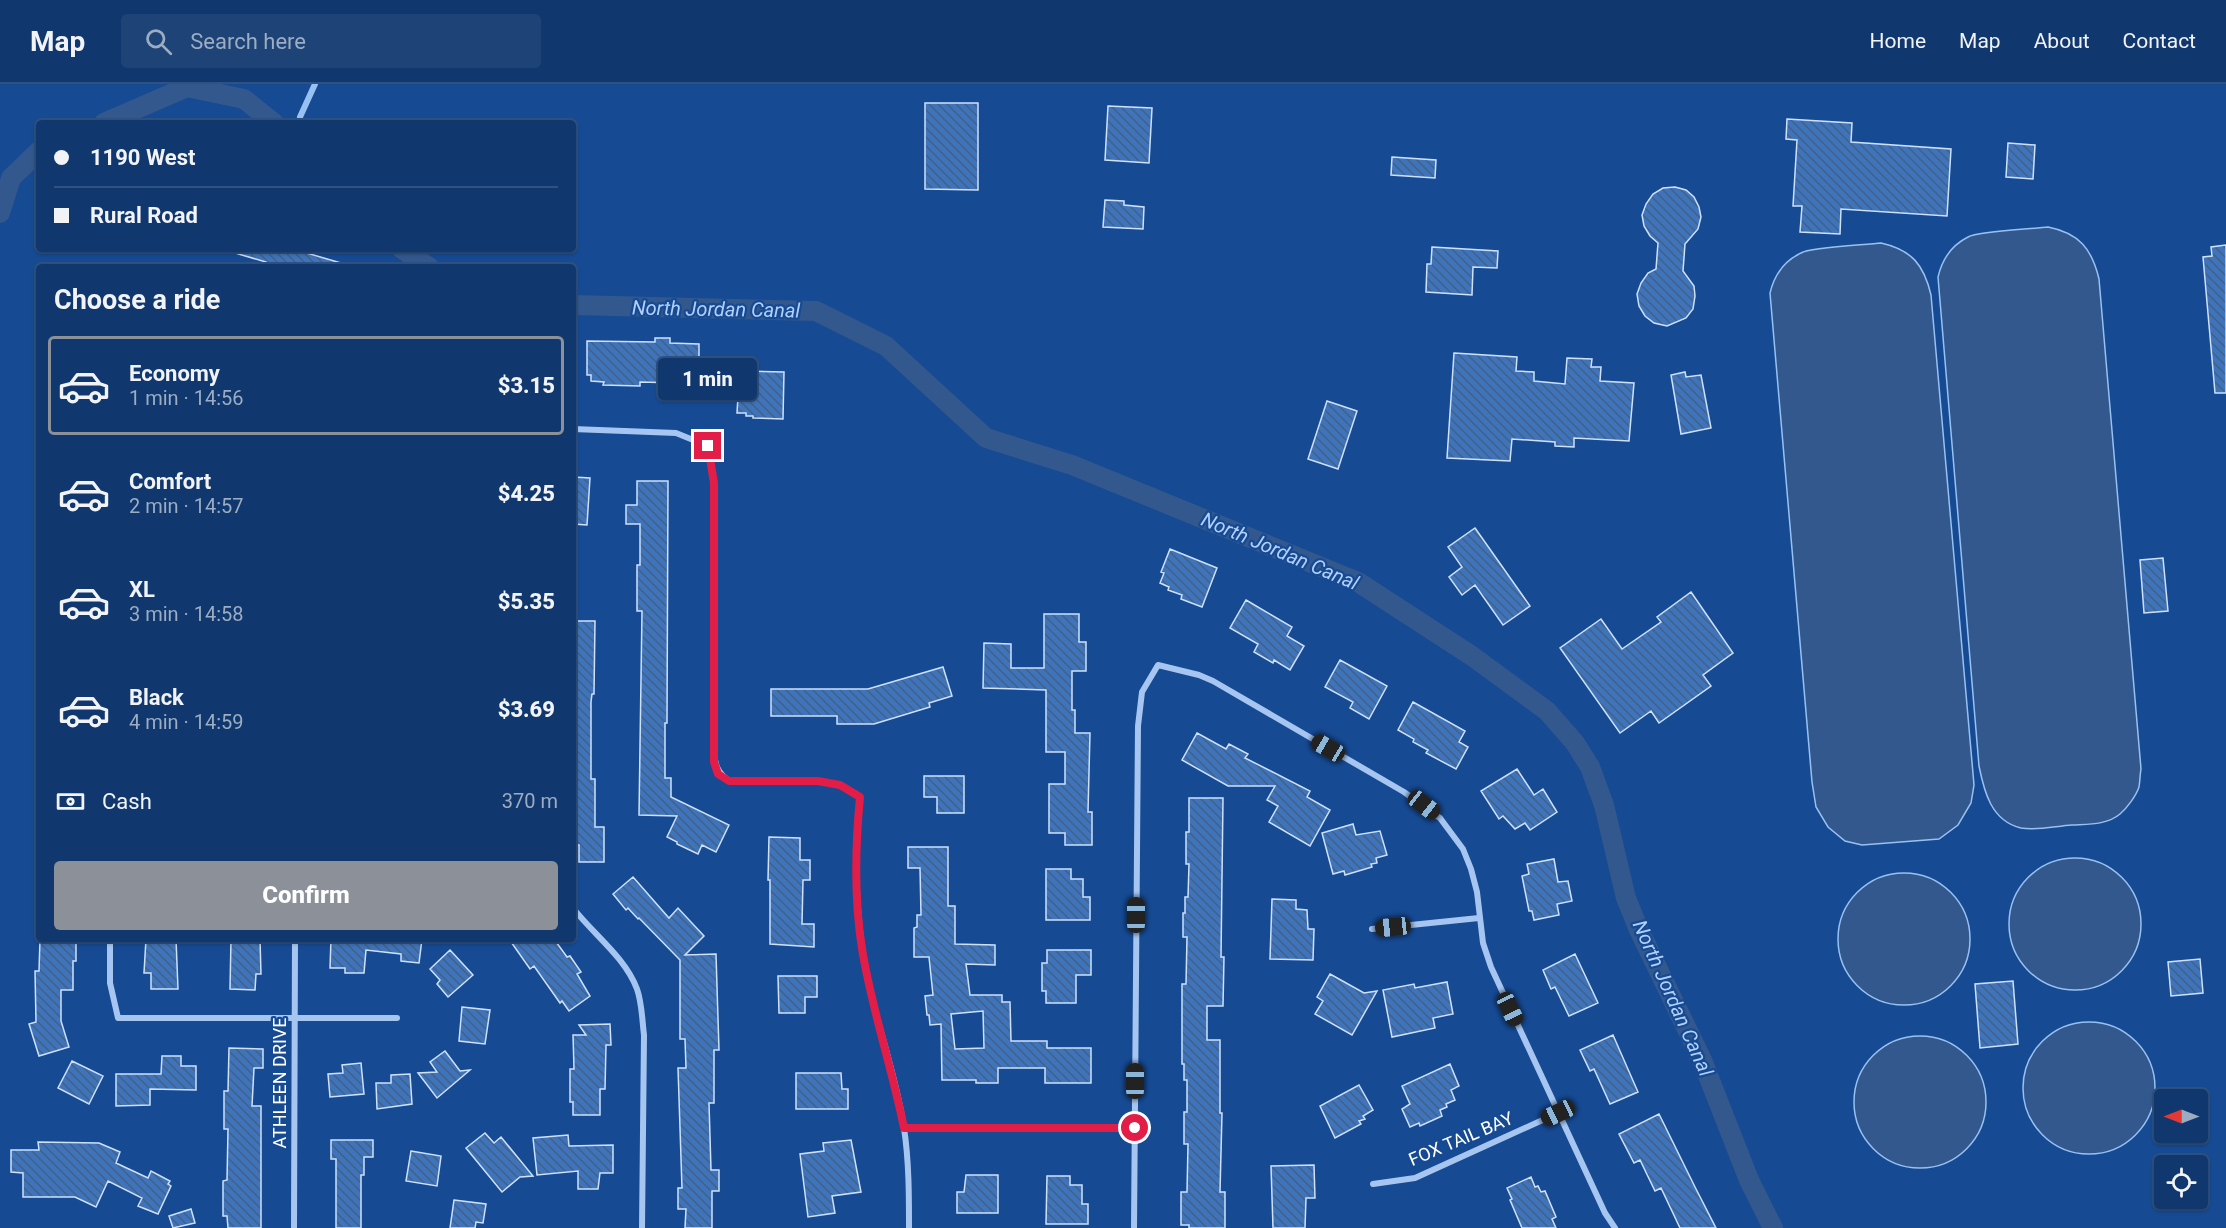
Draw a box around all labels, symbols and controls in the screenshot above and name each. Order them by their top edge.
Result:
search box [121,14,541,68]
text: Map [30,25,85,58]
icon: search [142,25,175,58]
text: Search here [190,29,306,54]
text: Home [1870,29,1926,53]
text: Map [1959,29,2001,53]
text: About [2034,29,2090,53]
text: Contact [2123,29,2196,53]
text: 1190 West [90,145,196,170]
text: Rural Road [90,203,198,228]
text: Choose a ride [54,284,220,316]
water label: North Jordan Canal [632,296,801,322]
icon: car [57,359,111,413]
callout: 1 min [658,359,758,401]
text: Economy [129,361,220,386]
text: 1 min [682,367,733,391]
text: $3.15 [498,373,555,398]
text: 1 min · 14:56 [129,386,244,410]
route end [694,432,721,459]
icon: car [57,467,111,521]
text: Comfort [129,469,211,494]
text: $4.25 [498,481,555,506]
text: 2 min · 14:57 [129,494,244,518]
water label: North Jordan Canal [1198,507,1362,595]
icon: car [57,575,111,629]
text: XL [129,577,155,602]
text: $5.35 [498,589,555,614]
text: 3 min · 14:58 [129,602,244,626]
icon: car [57,683,111,737]
text: Black [129,685,184,710]
text: $3.69 [498,697,555,722]
text: 4 min · 14:59 [129,710,244,734]
car [1308,731,1348,765]
icon: cash [54,785,87,818]
car [1404,787,1444,823]
text: Cash [102,789,152,814]
text: 370 m [502,789,558,813]
button: Confirm [54,861,558,930]
car [1127,897,1145,933]
car [1374,916,1412,938]
water label: North Jordan Canal [1628,916,1718,1080]
car [1494,989,1526,1029]
street label: ATHLEEN DRIVE [269,1017,290,1149]
car [1126,1063,1144,1099]
north arrow [2154,1089,2208,1143]
map controls [2154,1089,2208,1209]
car [1538,1097,1578,1129]
street label: FOX TAIL BAY [1405,1107,1516,1170]
route start [1121,1114,1148,1141]
button: locate [2154,1155,2208,1209]

